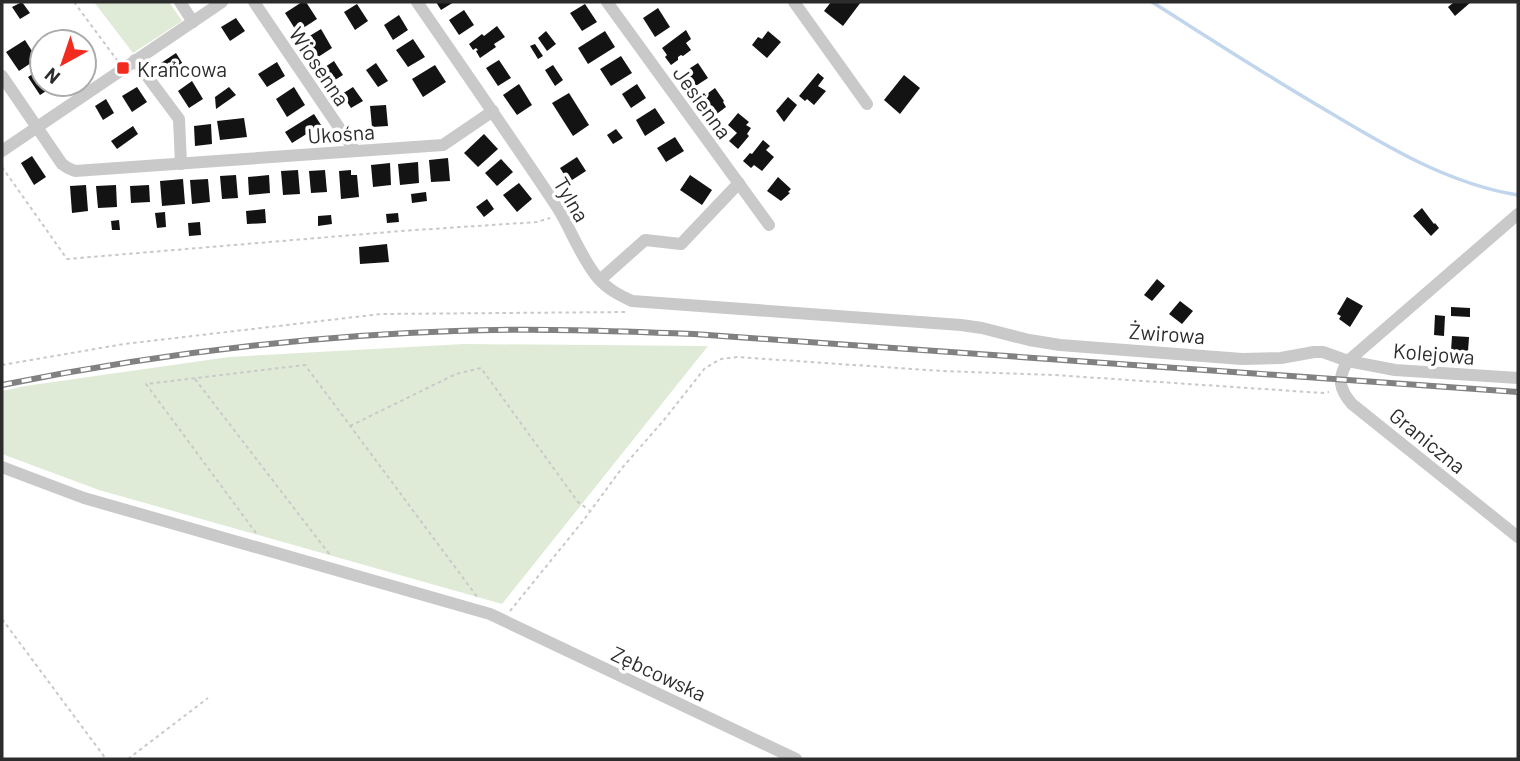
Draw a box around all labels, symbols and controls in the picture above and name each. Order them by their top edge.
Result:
street label: Wiosenna [284,22,356,110]
north arrow [28,28,98,98]
place label: Krańcowa [137,56,227,81]
marker: Krańcowa [115,60,131,76]
street label: Jesienna [668,61,738,143]
text: N [40,64,64,89]
street label: Ukośna [307,118,375,148]
street label: Tylna [549,172,595,226]
street label: Żwirowa [1128,318,1206,348]
street label: Kolejowa [1392,337,1476,369]
street label: Graniczna [1385,402,1471,478]
street label: Zębcowska [608,640,710,706]

